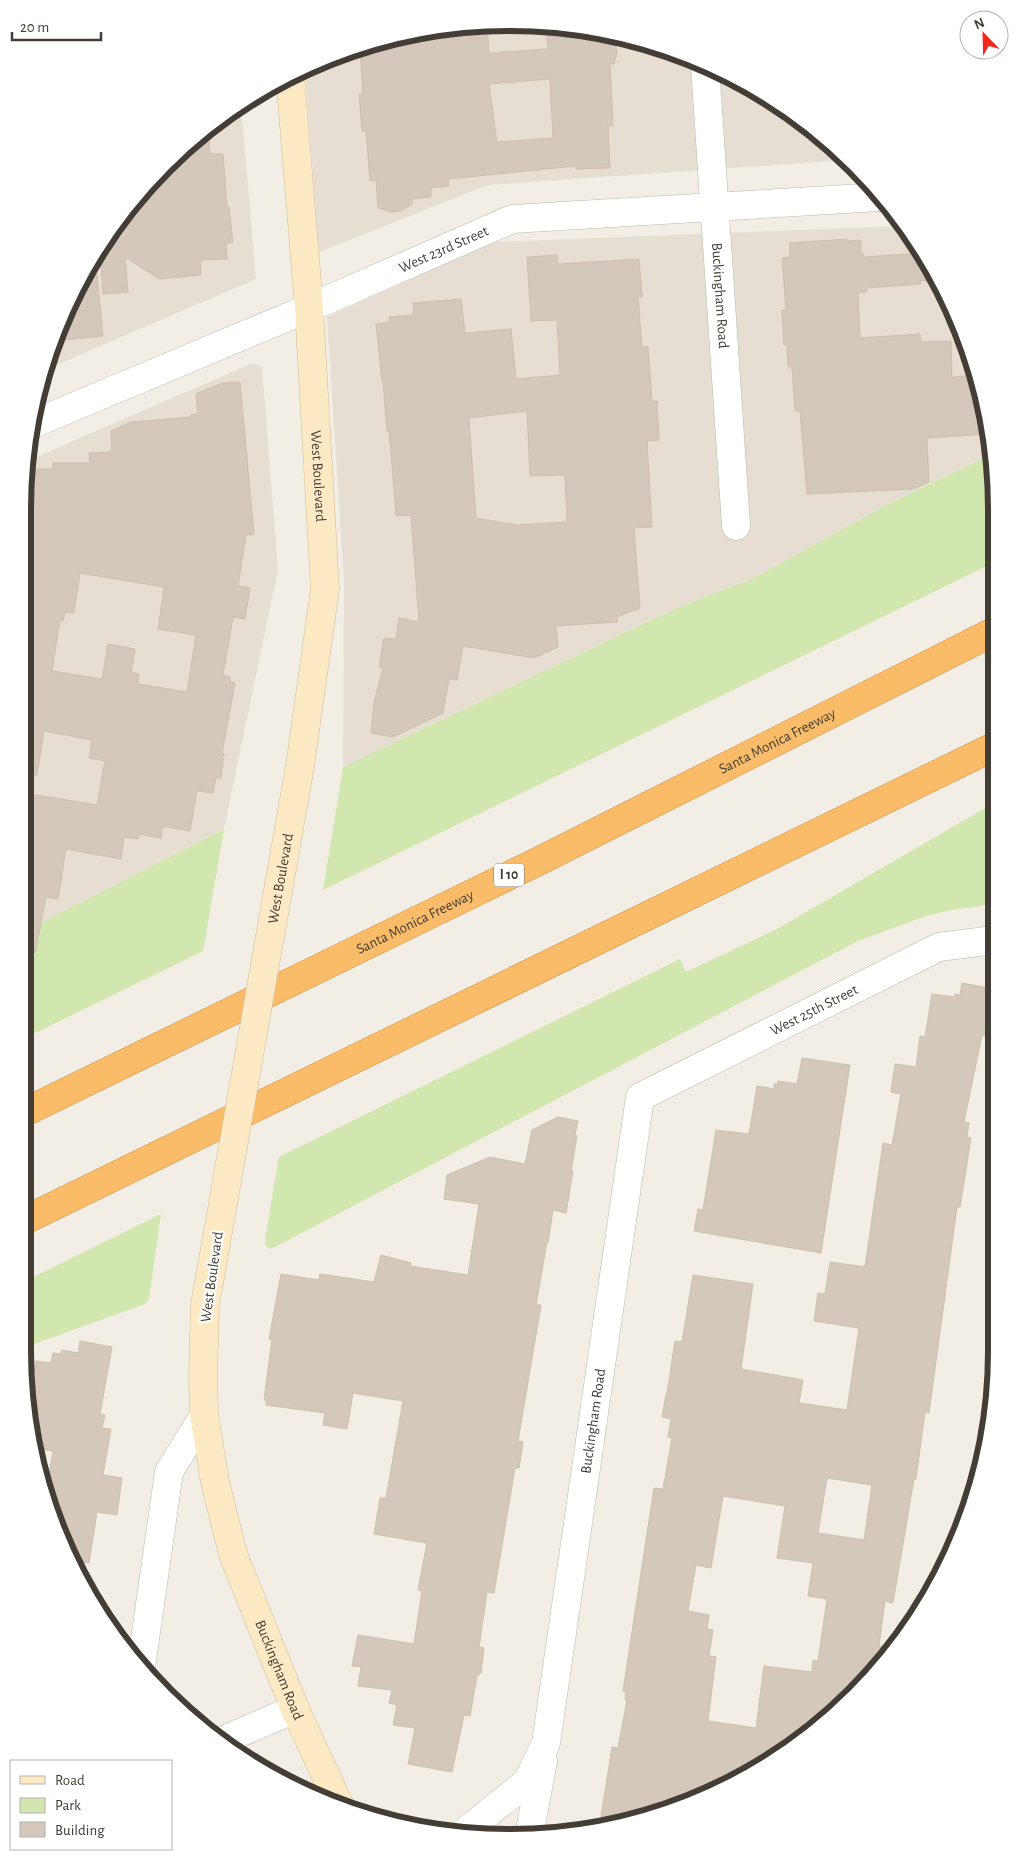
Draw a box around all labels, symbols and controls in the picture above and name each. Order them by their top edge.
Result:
scale bar [12,10,101,42]
north arrow [959,10,1009,60]
text: N [972,16,987,32]
text: 20 m [20,20,49,35]
street label: West 23rd Street [397,223,491,275]
street label: Buckingham Road [709,242,732,349]
street label: West Boulevard [308,430,329,522]
street label: Santa Monica Freeway [716,705,838,776]
street label: West Boulevard [265,832,296,925]
road number: I 10 [494,864,524,886]
street label: Santa Monica Freeway [354,887,476,957]
street label: West 25th Street [768,981,860,1038]
street label: West Boulevard [198,1230,226,1323]
street label: Buckingham Road [578,1367,608,1475]
street label: Buckingham Road [253,1618,306,1722]
legend [10,1760,172,1850]
text: Road [55,1773,85,1788]
text: Park [55,1798,81,1813]
text: Building [55,1823,105,1838]

